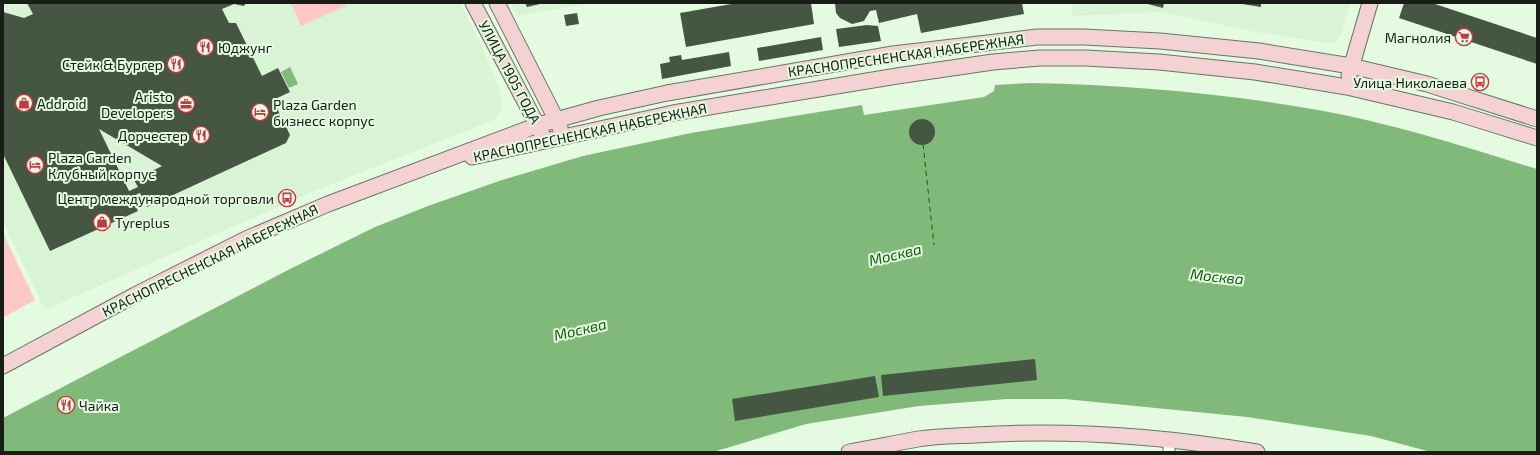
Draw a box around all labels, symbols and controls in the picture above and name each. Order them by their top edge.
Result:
street label: УЛИЦА 1905 ГОДА [476,17,545,127]
supermarket icon: Магнолия [1454,27,1474,47]
place label: Магнолия [1385,29,1451,46]
street label: КРАСНОПРЕСНЕНСКАЯ НАБЕРЕЖНАЯ [787,30,1025,80]
restaurant icon: Юджунг [195,37,215,57]
place label: Юджунг [218,39,273,56]
restaurant icon: Стейк & Бургер [166,54,186,74]
place label: Стейк & Бургер [62,56,163,73]
bus stop icon: Улица Николаева [1470,72,1490,92]
place label: Улица Николаева [1353,74,1467,91]
place label: Aristo Developers [101,88,173,121]
shop icon: Addroid [14,93,34,113]
office icon: Aristo Developers [176,94,196,114]
place label: Addroid [37,95,87,112]
place label: Plaza Garden бизнесс корпус [273,96,375,129]
street label: КРАСНОПРЕСНЕНСКАЯ НАБЕРЕЖНАЯ [472,99,708,165]
hotel icon: Plaza Garden бизнесс корпус [250,102,270,122]
restaurant icon: Дорчестер [191,125,211,145]
place label: Дорчестер [118,127,188,144]
place label: Plaza Garden Клубный корпус [48,149,155,182]
hotel icon: Plaza Garden Клубный корпус [25,155,45,175]
bus stop icon: Центр международной торговли [277,188,297,208]
place label: Центр международной торговли [57,190,274,207]
street label: КРАСНОПРЕСНЕНСКАЯ НАБЕРЕЖНАЯ [99,200,321,320]
shop icon: Tyreplus [92,212,112,232]
place label: Tyreplus [115,214,170,231]
water label: Москва [867,239,923,269]
water label: Москва [1189,264,1245,288]
water label: Москва [552,314,608,344]
restaurant icon: Чайка [56,395,76,415]
place label: Чайка [79,397,119,414]

